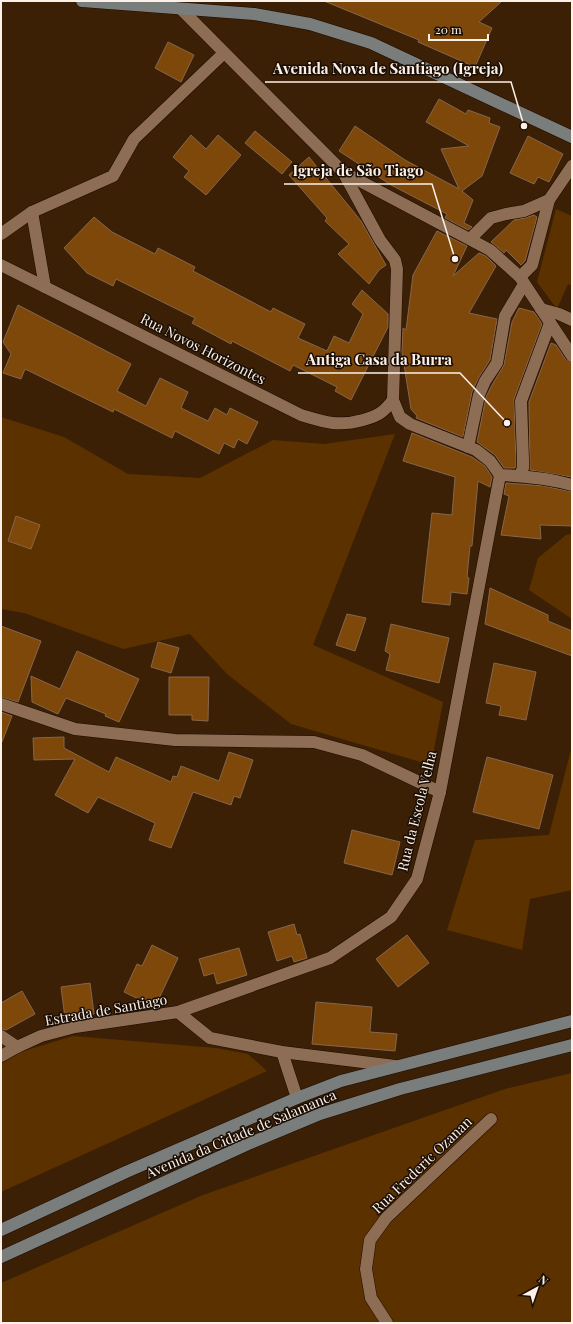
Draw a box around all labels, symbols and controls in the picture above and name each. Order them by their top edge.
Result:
scale bar [429,16,488,42]
text: 20 m [435,21,462,37]
callout: Avenida Nova de Santiago (Igreja) [265,55,511,82]
text: Avenida Nova de Santiago (Igreja) [272,58,503,78]
callout: Igreja de São Tiago [284,157,432,184]
text: Igreja de São Tiago [292,160,424,180]
street label: Rua Novos Horizontes [137,309,269,388]
callout: Antiga Casa da Burra [298,346,460,373]
text: Antiga Casa da Burra [305,349,452,369]
street label: Rua da Escola Velha [392,749,441,873]
street label: Estrada de Santiago [43,989,169,1030]
street label: Avenida da Cidade de Salamanca [142,1085,339,1183]
street label: Rua Frederic Ozanan [368,1112,476,1217]
north arrow [517,1268,557,1308]
text: N [536,1272,552,1288]

